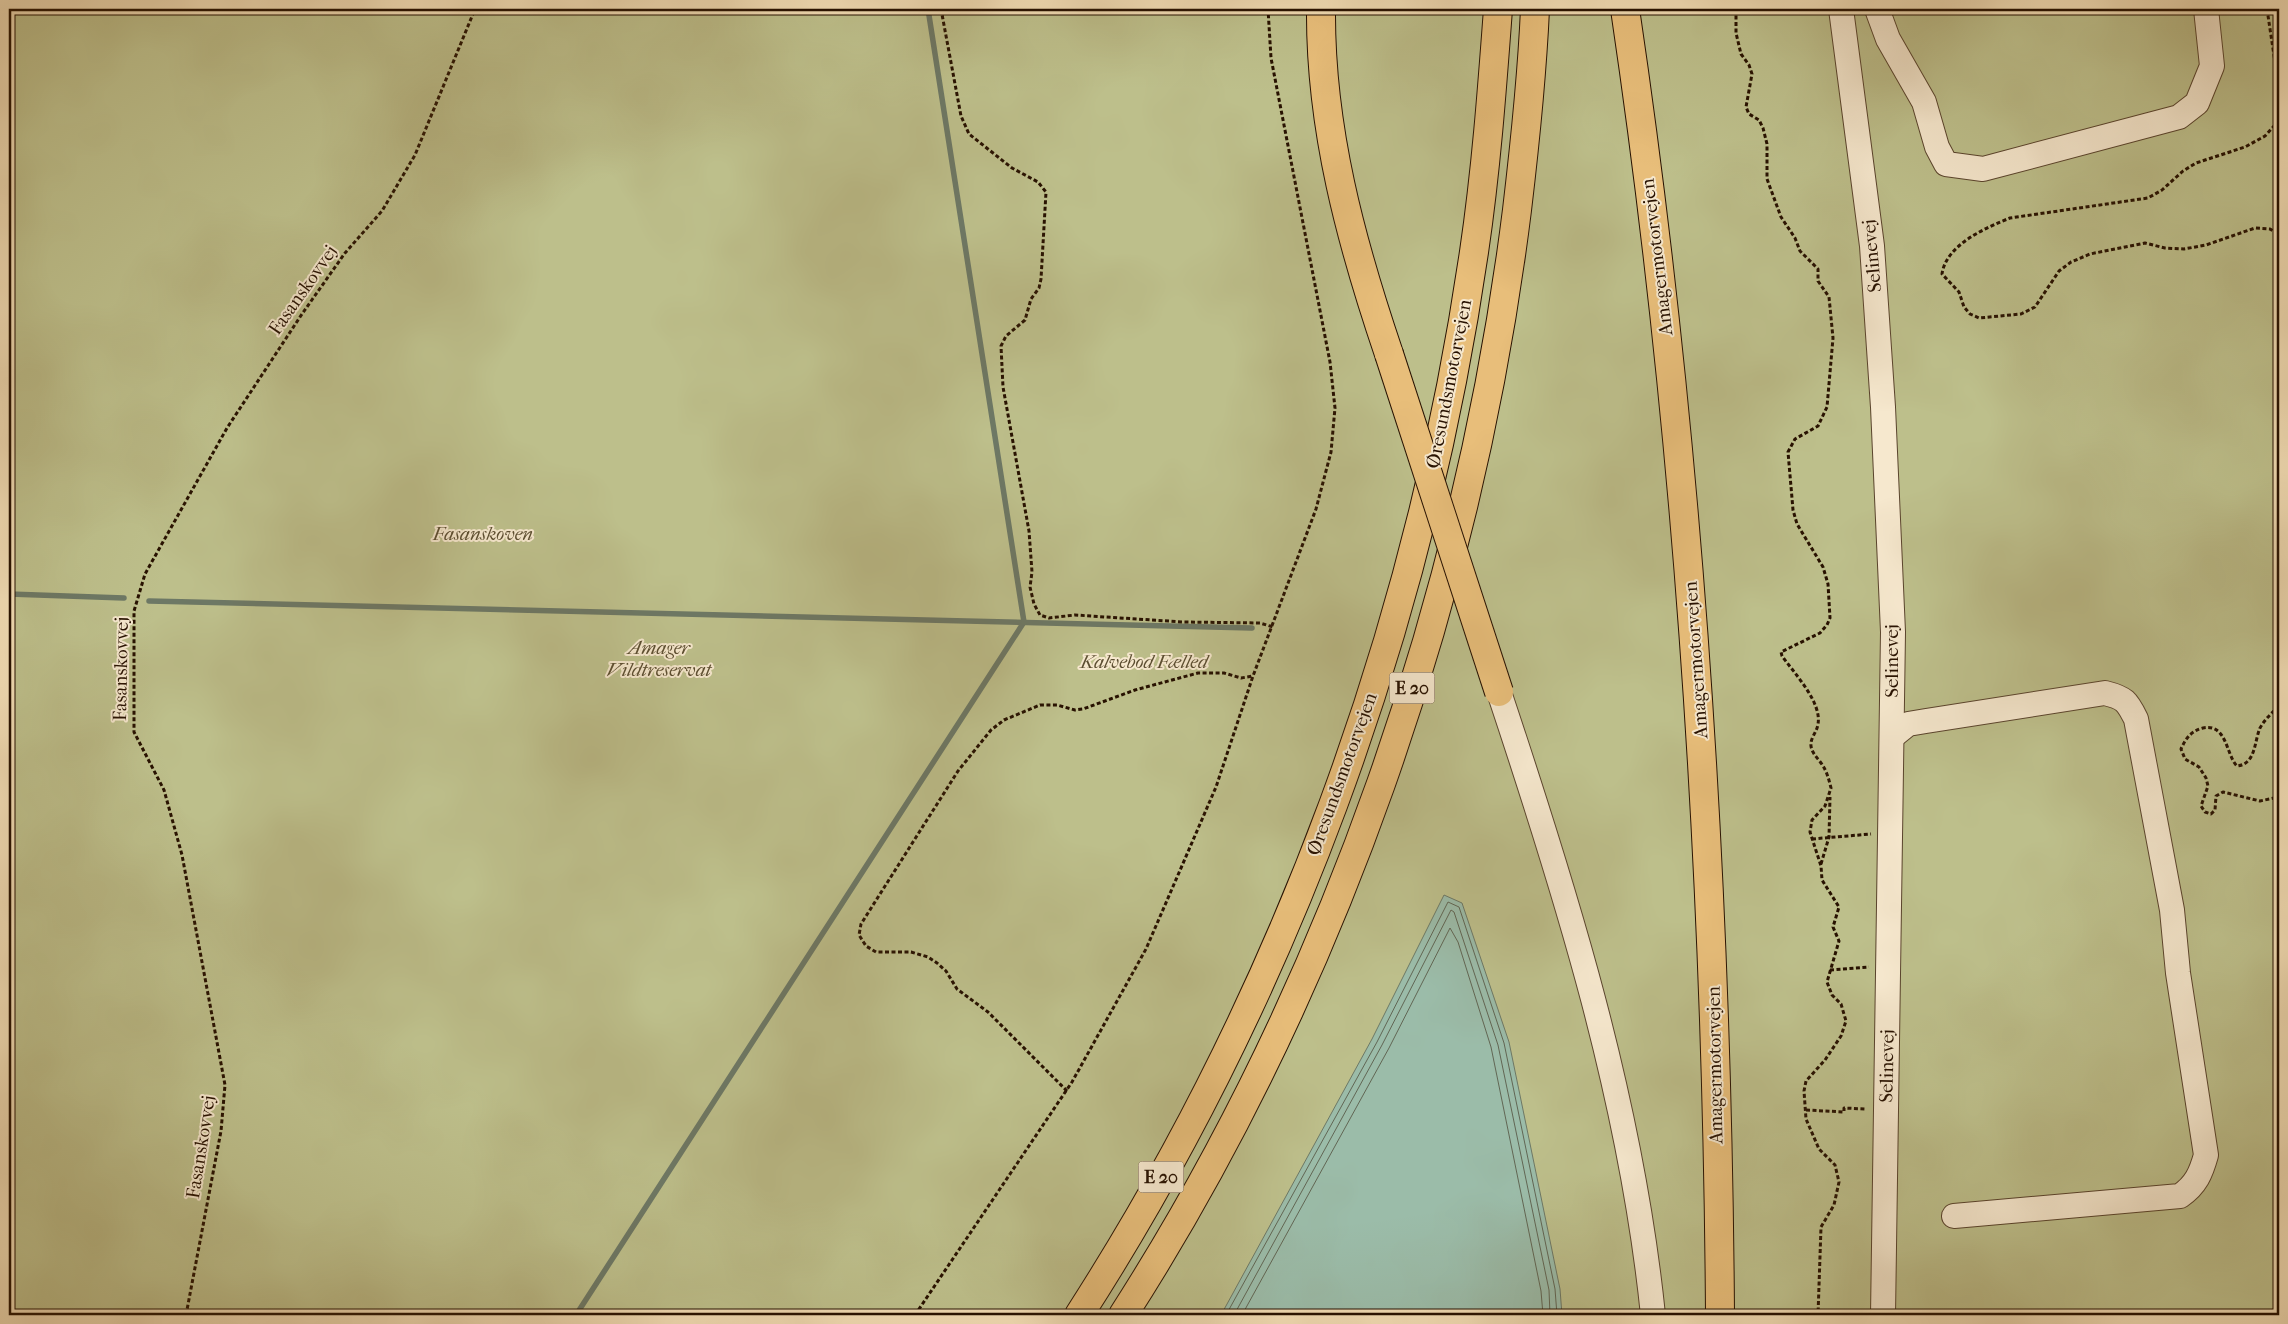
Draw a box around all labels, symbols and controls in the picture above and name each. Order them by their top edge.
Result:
street label: Amagermotorvejen [1636,177,1678,338]
street label: Selinevej [1858,218,1886,294]
street label: Fasanskovvej [264,241,342,339]
street label: Øresundsmotorvejen [1422,298,1476,470]
park label: Fasanskoven [432,523,533,545]
street label: Amagermotorvejen [1680,580,1713,741]
street label: Fasanskovvej [109,617,133,721]
street label: Selinevej [1881,624,1903,698]
park label: Amager Vildtreservat [607,637,713,681]
park label: Kalvebod Fælled [1078,651,1210,673]
road number: E 20 [1390,672,1434,704]
street label: Øresundsmotorvejen [1302,689,1382,859]
street label: Amagermotorvejen [1703,986,1727,1145]
street label: Selinevej [1875,1029,1899,1103]
street label: Fasanskovvej [182,1094,220,1200]
road number: E 20 [1138,1162,1184,1192]

